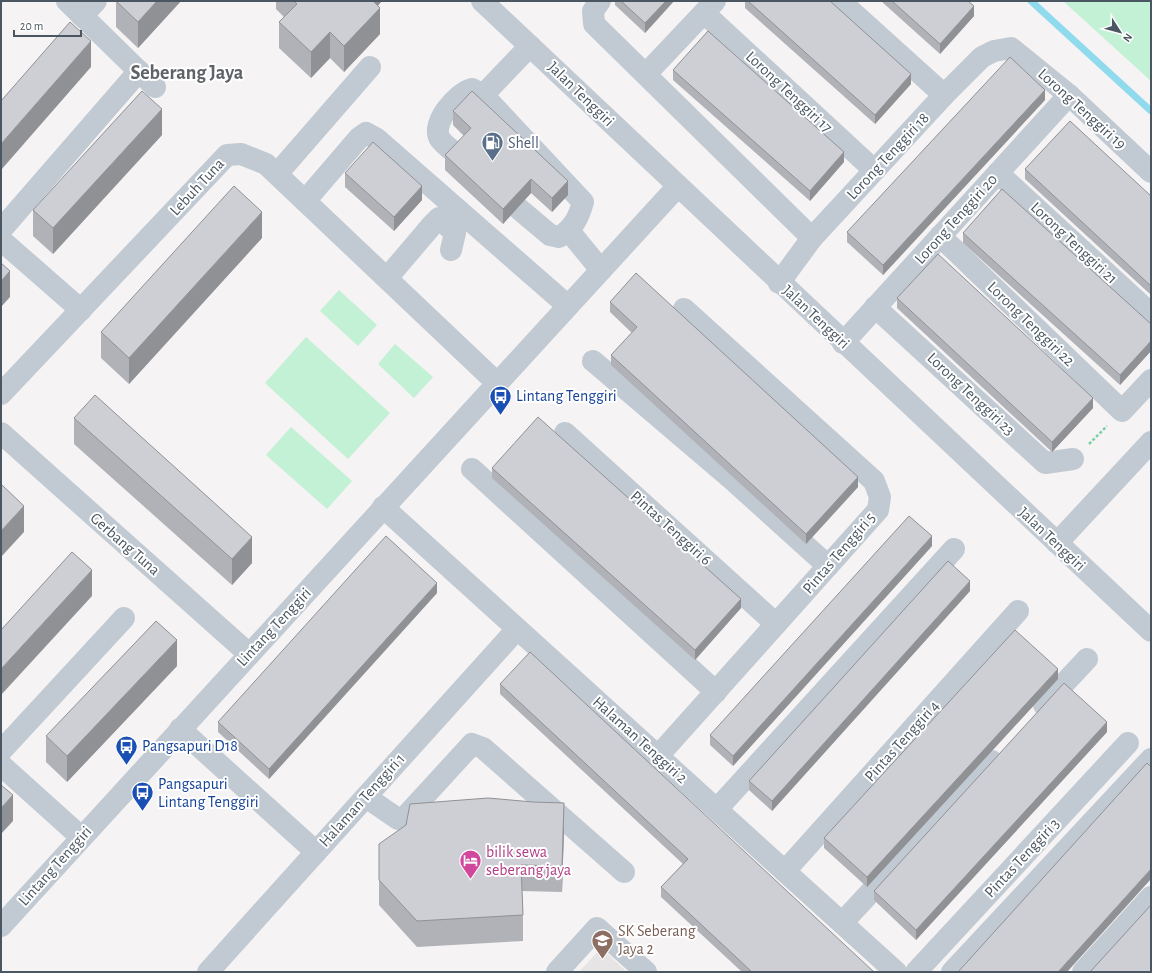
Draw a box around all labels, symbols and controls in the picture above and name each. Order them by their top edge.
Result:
scale bar [14,12,81,38]
north arrow [1100,12,1140,52]
text: 20 m [20,20,43,32]
text: N [1121,31,1134,44]
street label: Lorong Tenggiri 17 [743,48,835,136]
street label: Jalan Tenggiri [545,59,617,129]
district label: Seberang Jaya [131,63,244,83]
street label: Lorong Tenggiri 19 [1035,65,1129,153]
street label: Lorong Tenggiri 18 [844,109,932,203]
fuel station icon: Shell [480,130,506,163]
place label: Shell [508,135,539,151]
street label: Lebuh Tuna [167,155,227,219]
street label: Lorong Tenggiri 20 [912,171,1000,267]
street label: Lorong Tenggiri 21 [1028,199,1120,287]
street label: Lorong Tenggiri 22 [985,279,1077,369]
street label: Jalan Tenggiri [779,282,853,352]
street label: Lorong Tenggiri 23 [924,350,1018,438]
bus stop icon: Lintang Tenggiri [487,383,513,416]
place label: Lintang Tenggiri [516,388,617,404]
street label: Pintas Tenggiri 6 [628,488,714,568]
street label: Jalan Tenggiri [1015,504,1089,574]
street label: Pintas Tenggiri 5 [800,509,878,597]
street label: Gerbang Tuna [87,510,163,578]
street label: Lintang Tenggiri [234,585,314,669]
street label: Halaman Tenggiri 2 [590,694,690,786]
street label: Pintas Tenggiri 4 [862,697,943,785]
bus stop icon: Pangsapuri D18 [113,733,139,766]
place label: Pangsapuri D18 [142,738,238,754]
street label: Halaman Tenggiri 1 [316,750,408,850]
place label: Pangsapuri Lintang Tenggiri [158,776,259,810]
bus stop icon: Pangsapuri Lintang Tenggiri [129,780,155,813]
street label: Pintas Tenggiri 3 [981,815,1063,901]
street label: Lintang Tenggiri [15,823,95,909]
place label: bilik sewa seberang jaya [486,844,571,879]
hotel icon: bilik sewa seberang jaya [458,848,484,881]
place label: SK Seberang Jaya 2 [618,923,696,958]
school or university icon: SK Seberang Jaya 2 [589,927,615,960]

